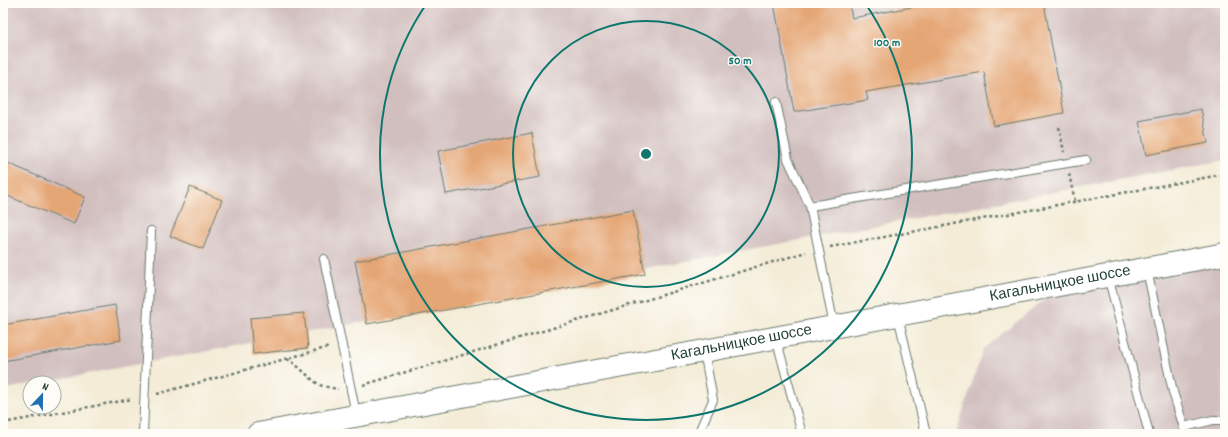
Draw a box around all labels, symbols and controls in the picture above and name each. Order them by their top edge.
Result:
text: 100 m [874,35,900,52]
text: 50 m [728,53,752,70]
centre of rings [639,147,653,161]
street label: Кагальницкое шоссе [988,261,1133,309]
street label: Кагальницкое шоссе [669,320,814,368]
north arrow [22,375,62,415]
text: N [39,379,51,396]

